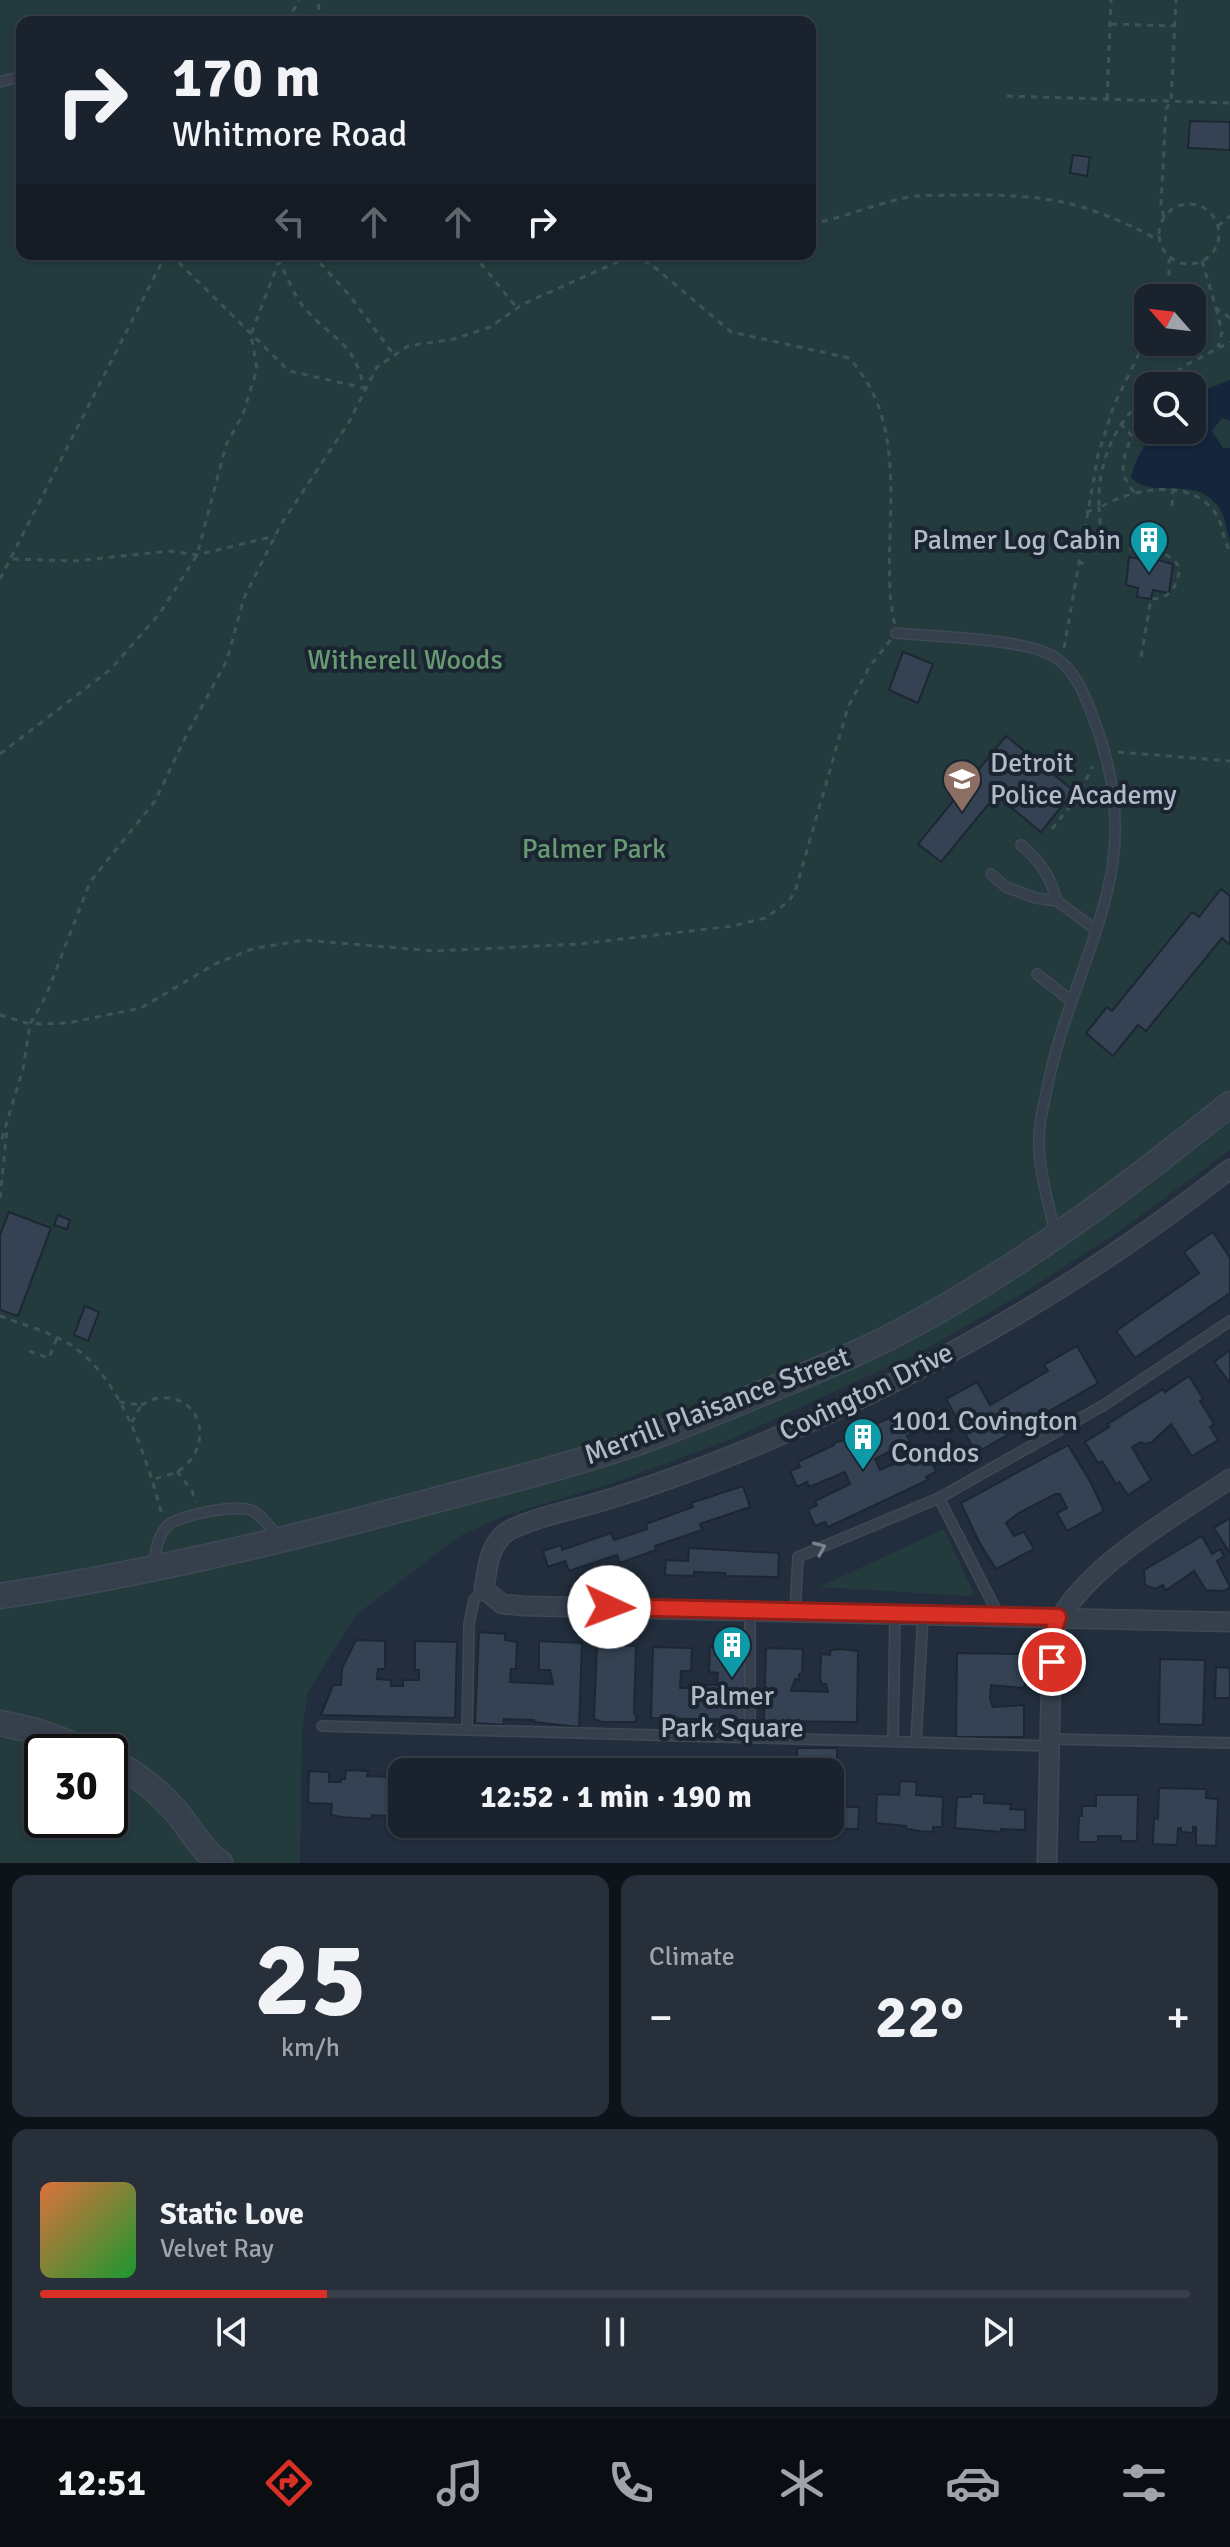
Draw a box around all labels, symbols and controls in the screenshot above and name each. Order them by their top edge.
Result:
text: 170 m [172,43,320,112]
icon: right [40,48,144,152]
text: Whitmore Road [172,112,407,157]
icon: left [268,200,312,244]
icon: ahead [352,200,396,244]
icon: ahead [436,200,480,244]
icon: right [520,200,564,244]
north arrow [1134,284,1206,356]
map controls [1134,284,1206,444]
button: search [1134,372,1206,444]
building icon: Palmer Log Cabin [1128,519,1170,574]
place label: Palmer Log Cabin [913,523,1121,557]
park label: Witherell Woods [307,643,503,677]
place label: Detroit Police Academy [990,746,1177,812]
school or university icon: Detroit Police Academy [941,758,983,813]
park label: Palmer Park [522,832,666,866]
street label: Covington Drive [774,1335,958,1449]
street label: Merrill Plaisance Street [580,1340,855,1472]
place label: 1001 Covington Condos [891,1404,1078,1470]
building icon: 1001 Covington Condos [842,1416,884,1471]
one-way arrow [811,1541,826,1557]
position arrow [567,1565,651,1649]
building icon: Palmer Park Square [711,1624,753,1679]
pin [1018,1628,1086,1696]
icon: arrive [1030,1640,1074,1684]
place label: Palmer Park Square [660,1679,804,1745]
speed limit sign: 30 [24,1734,128,1838]
text: 12:52 · 1 min · 190 m [480,1779,752,1816]
text: 25 [254,1916,367,2044]
text: Climate [649,1941,735,1973]
text: 22° [875,1981,964,2055]
text: − [649,1991,673,2045]
text: + [1166,1991,1190,2045]
text: km/h [281,2032,340,2064]
text: Static Love [160,2196,304,2233]
text: Velvet Ray [160,2233,274,2265]
icon: previous [210,2310,254,2354]
icon: pause [593,2310,637,2354]
icon: next [976,2310,1020,2354]
icon: directions [261,2455,317,2511]
icon: music [432,2455,488,2511]
icon: phone [603,2455,659,2511]
icon: climate [774,2455,830,2511]
icon: car [945,2455,1001,2511]
icon: filters [1116,2455,1172,2511]
text: 12:51 [58,2461,146,2506]

